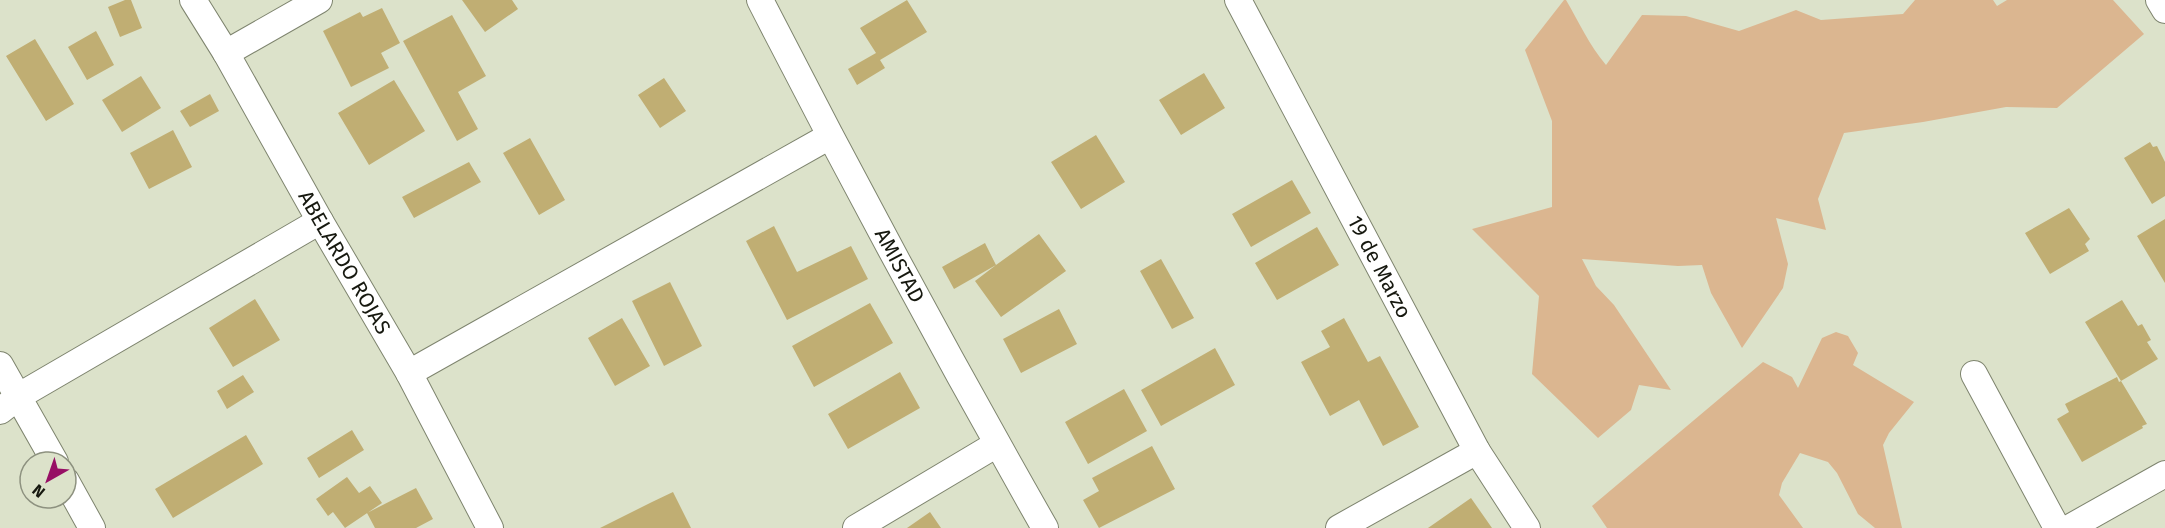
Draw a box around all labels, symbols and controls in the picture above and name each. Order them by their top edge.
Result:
street label: ABELARDO ROJAS [293,186,396,339]
street label: 19 de Marzo [1342,211,1417,323]
street label: AMISTAD [869,224,930,307]
north arrow [18,450,78,510]
text: N [29,480,49,502]

